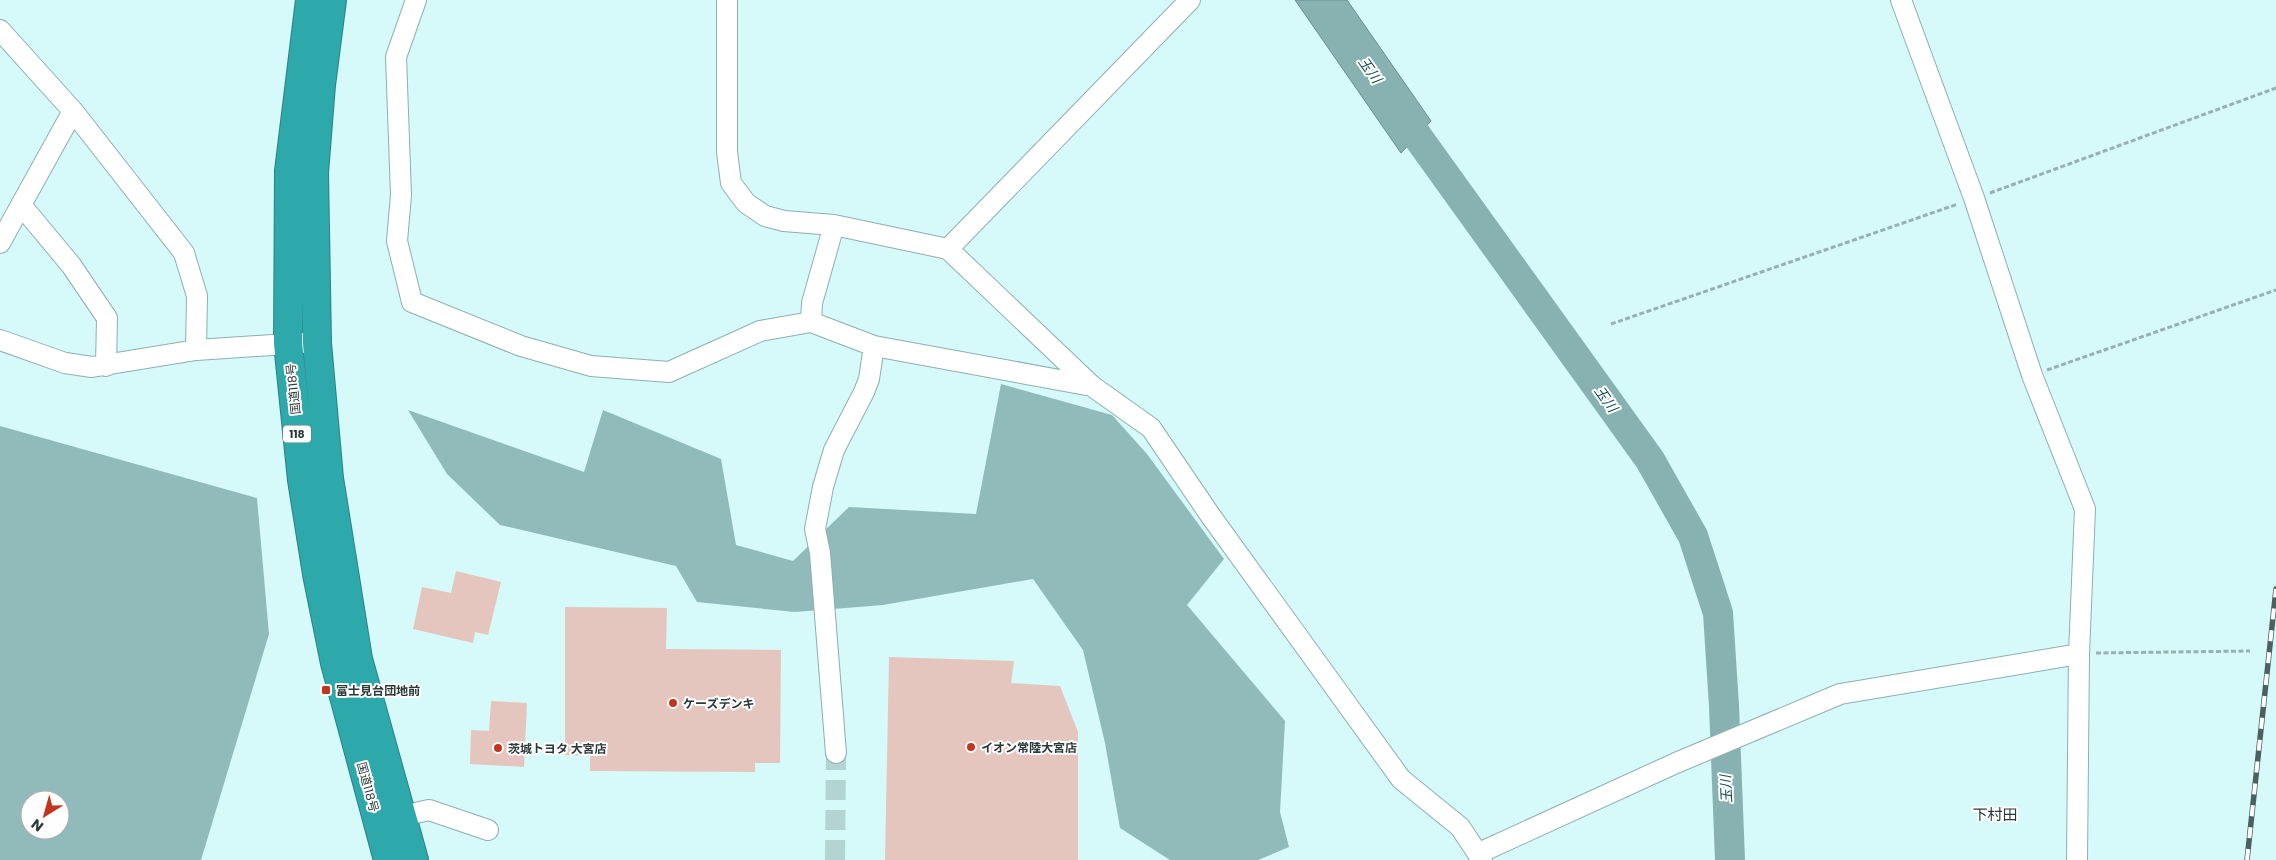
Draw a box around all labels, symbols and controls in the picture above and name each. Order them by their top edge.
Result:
water label: 玉川 [1354,53,1387,89]
street label: 国道118号 [282,363,304,415]
water label: 玉川 [1590,382,1623,418]
road number: 118 [283,426,311,442]
place label: 富士見台団地前 [336,682,420,699]
marker: 富士見台団地前 [320,684,332,696]
place label: ケーズデンキ [683,695,754,712]
marker: ケーズデンキ [667,697,679,709]
place label: イオン常陸大宮店 [981,739,1077,756]
place label: 茨城トヨタ 大宮店 [508,740,607,757]
marker: イオン常陸大宮店 [965,741,977,753]
marker: 茨城トヨタ 大宮店 [492,742,504,754]
street label: 国道118号 [353,760,383,814]
water label: 玉川 [1715,772,1737,804]
north arrow [20,790,70,840]
district label: 下村田 [1972,804,2018,825]
text: N [27,814,47,837]

